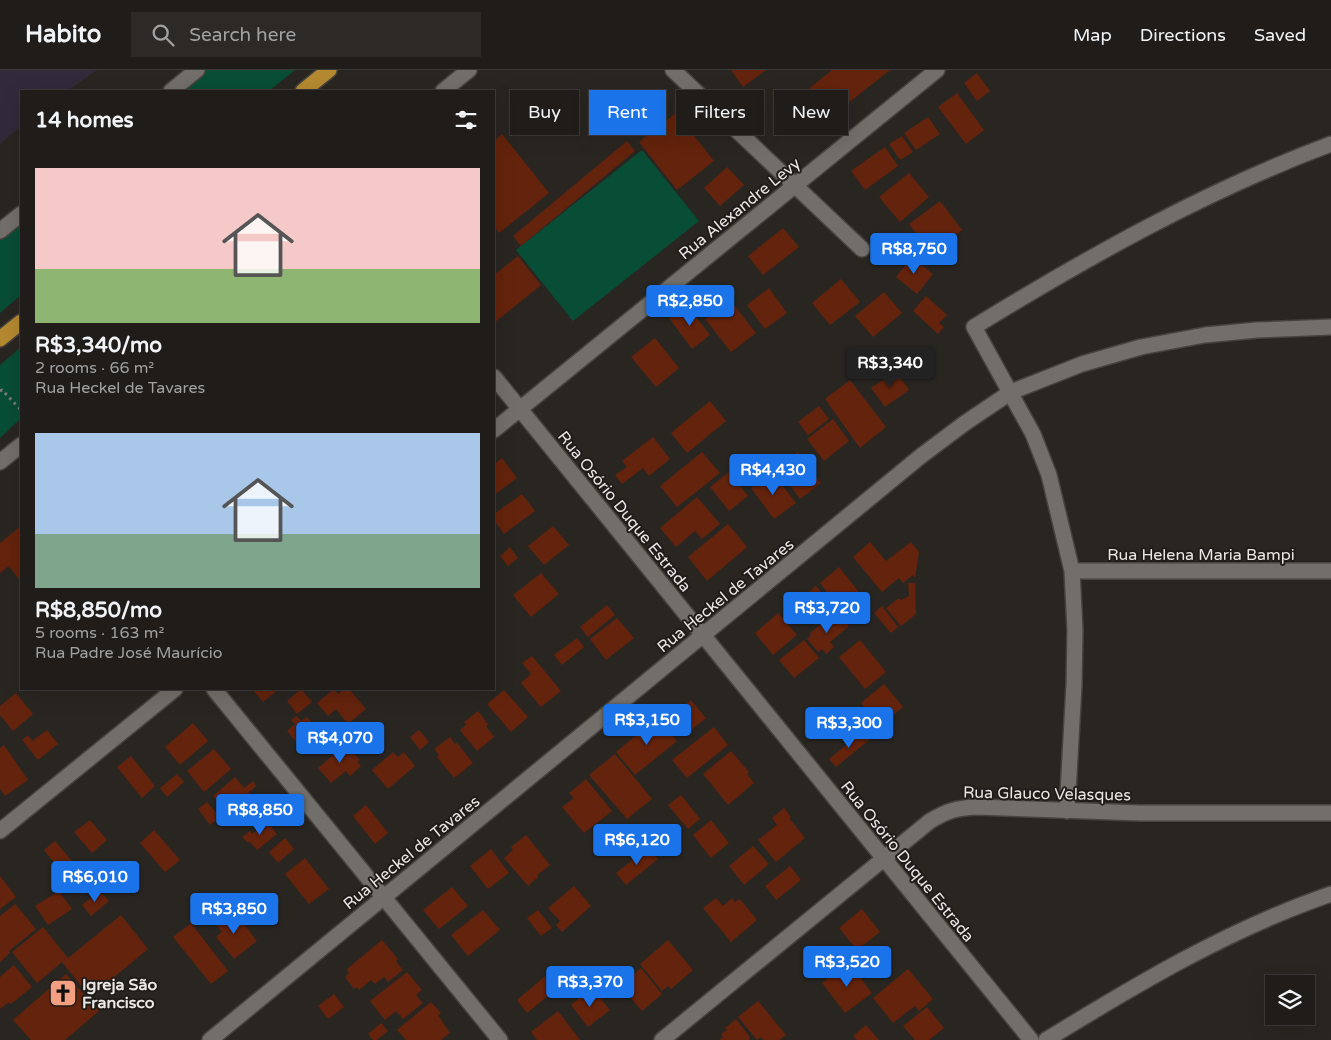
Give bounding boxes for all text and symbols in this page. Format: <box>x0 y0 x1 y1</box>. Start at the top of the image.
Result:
search box <box>131 12 481 57</box>
text: Habito <box>25 20 101 49</box>
icon: search <box>149 21 177 49</box>
text: Search here <box>189 24 296 46</box>
text: Map <box>1073 24 1112 46</box>
text: Directions <box>1140 24 1226 46</box>
text: Saved <box>1254 24 1306 46</box>
chip: Buy <box>510 90 579 135</box>
chip: Rent <box>589 90 666 135</box>
chip: Filters <box>676 90 764 135</box>
chip: New <box>774 90 848 135</box>
icon: filters <box>452 106 480 134</box>
text: 14 homes <box>35 108 134 133</box>
street label: Rua Alexandre Levy <box>675 153 805 264</box>
icon: home <box>213 200 303 290</box>
pin: R$8,750 <box>868 232 960 275</box>
text: R$8,750 <box>881 239 947 259</box>
pin: R$2,850 <box>644 284 736 327</box>
text: R$2,850 <box>657 291 723 311</box>
text: R$3,340/mo <box>35 333 162 358</box>
pin: R$3,340 <box>844 346 936 389</box>
text: R$3,340 <box>857 353 923 373</box>
text: 2 rooms · 66 m² <box>35 358 154 378</box>
text: Rua Heckel de Tavares <box>35 378 205 398</box>
street label: Rua Osório Duque Estrada <box>553 427 695 596</box>
pin: R$4,430 <box>727 454 819 496</box>
text: R$4,430 <box>740 460 806 480</box>
icon: home <box>213 465 303 555</box>
street label: Rua Heckel de Tavares <box>653 534 798 657</box>
street label: Rua Helena Maria Bampi <box>1107 545 1295 565</box>
pin: R$3,720 <box>781 592 873 634</box>
text: R$8,850/mo <box>35 598 162 623</box>
text: R$3,720 <box>794 598 860 618</box>
text: 5 rooms · 163 m² <box>35 623 164 643</box>
text: Rua Padre José Maurício <box>35 643 222 663</box>
pin: R$3,150 <box>601 704 693 746</box>
pin: R$3,300 <box>803 706 895 749</box>
text: R$3,150 <box>614 710 680 730</box>
text: R$3,300 <box>816 713 882 733</box>
pin: R$4,070 <box>294 722 386 764</box>
text: R$4,070 <box>307 728 373 748</box>
street label: Rua Osório Duque Estrada <box>836 777 978 946</box>
street label: Rua Glauco Velasques <box>963 783 1131 805</box>
street label: Rua Heckel de Tavares <box>339 791 484 914</box>
pin: R$8,850 <box>214 794 306 836</box>
text: R$8,850 <box>227 800 293 820</box>
pin: R$6,120 <box>591 824 683 866</box>
text: R$6,120 <box>604 830 670 850</box>
pin: R$6,010 <box>49 860 141 903</box>
text: R$6,010 <box>62 867 128 887</box>
pin: R$3,850 <box>188 892 280 935</box>
text: R$3,850 <box>201 899 267 919</box>
pin: R$3,520 <box>801 946 893 988</box>
text: R$3,520 <box>814 952 880 972</box>
pin: R$3,370 <box>544 966 636 1008</box>
text: R$3,370 <box>557 972 623 992</box>
place label: Igreja São Francisco <box>82 975 157 1013</box>
map controls <box>1265 975 1315 1025</box>
button: layers <box>1265 975 1315 1025</box>
church icon: Igreja São Francisco <box>48 978 78 1008</box>

